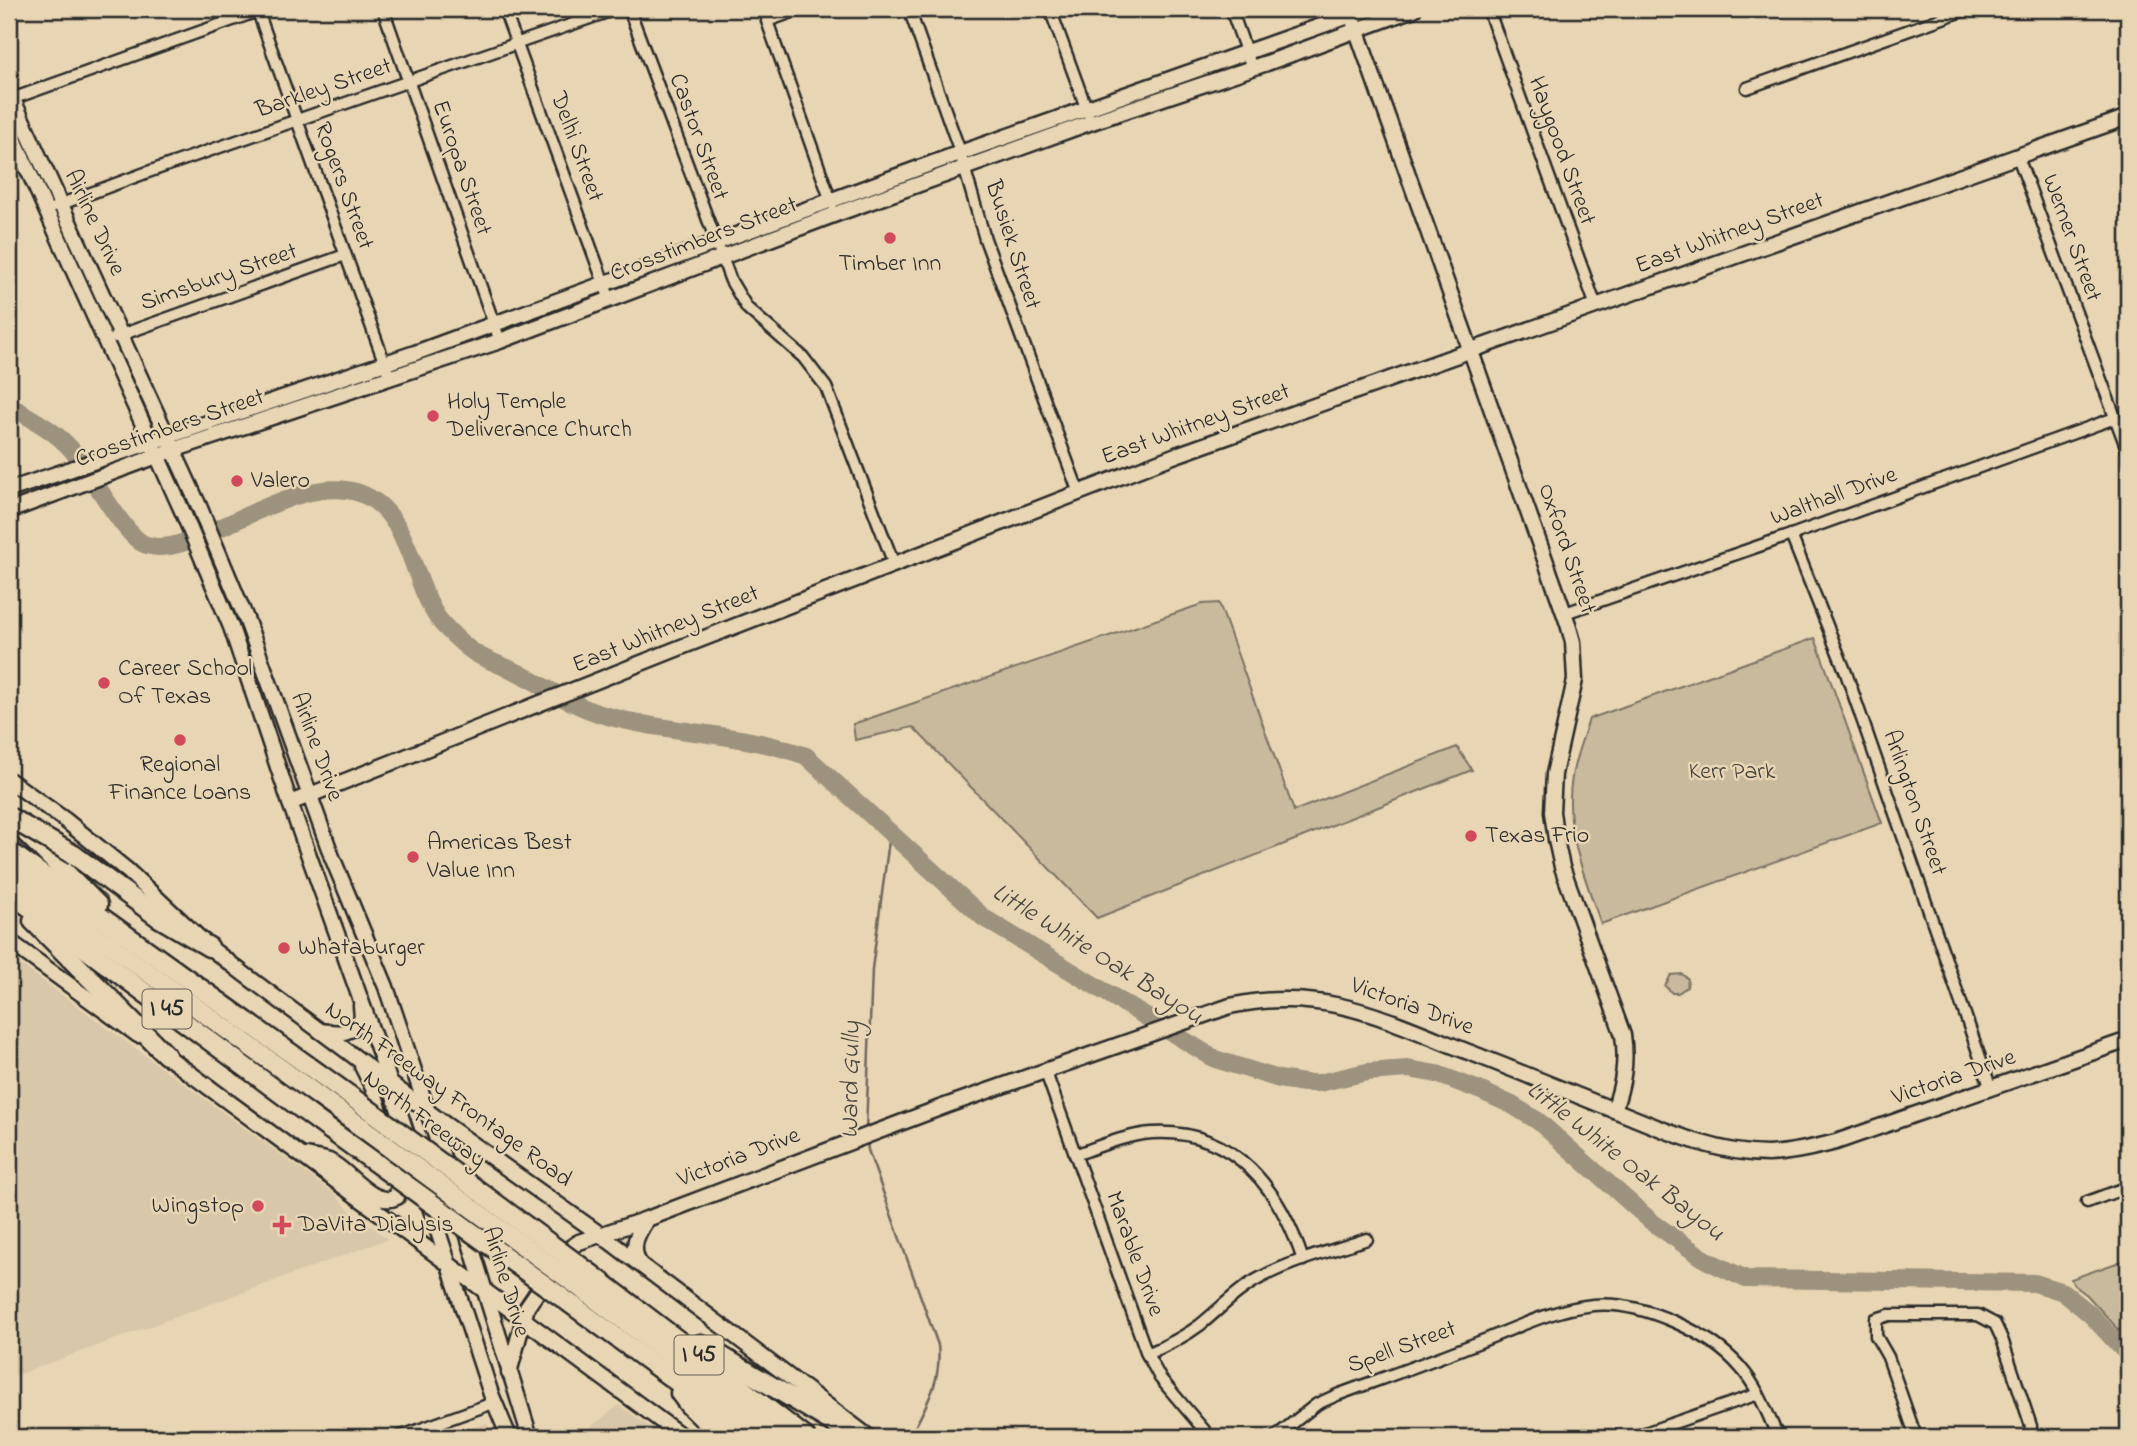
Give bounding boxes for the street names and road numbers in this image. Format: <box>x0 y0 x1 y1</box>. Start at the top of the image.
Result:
street label: Barkley Street <box>250 49 397 130</box>
street label: Castor Street <box>659 69 737 205</box>
street label: Haygood Street <box>1517 72 1604 231</box>
street label: Delhi Street <box>540 86 612 207</box>
street label: Europa Street <box>422 96 500 240</box>
street label: Rogers Street <box>304 117 382 255</box>
street label: Airline Drive <box>54 164 134 282</box>
street label: Werner Street <box>2032 169 2110 307</box>
street label: Busiek Street <box>974 175 1049 314</box>
street label: East Whitney Street <box>1631 184 1830 285</box>
street label: Crosstimbers Street <box>605 188 803 292</box>
street label: Simsbury Street <box>136 235 303 322</box>
street label: East Whitney Street <box>1097 375 1296 476</box>
street label: Crosstimbers Street <box>71 380 269 478</box>
street label: Walthall Drive <box>1766 458 1902 536</box>
street label: Oxford Street <box>1527 479 1605 619</box>
street label: East Whitney Street <box>567 577 765 684</box>
street label: Airline Drive <box>280 688 352 807</box>
street label: Arlington Street <box>1873 725 1955 881</box>
street label: Victoria Drive <box>1345 968 1479 1046</box>
road number: I 45 <box>142 990 192 1028</box>
street label: North Freeway Frontage Road <box>319 996 577 1194</box>
street label: Victoria Drive <box>1886 1040 2021 1116</box>
street label: North Freeway <box>357 1065 491 1175</box>
street label: Victoria Drive <box>672 1118 806 1198</box>
street label: Marable Drive <box>1095 1187 1173 1322</box>
street label: Airline Drive <box>472 1223 538 1342</box>
street label: Spell Street <box>1343 1312 1461 1384</box>
road number: I 45 <box>674 1336 724 1374</box>

